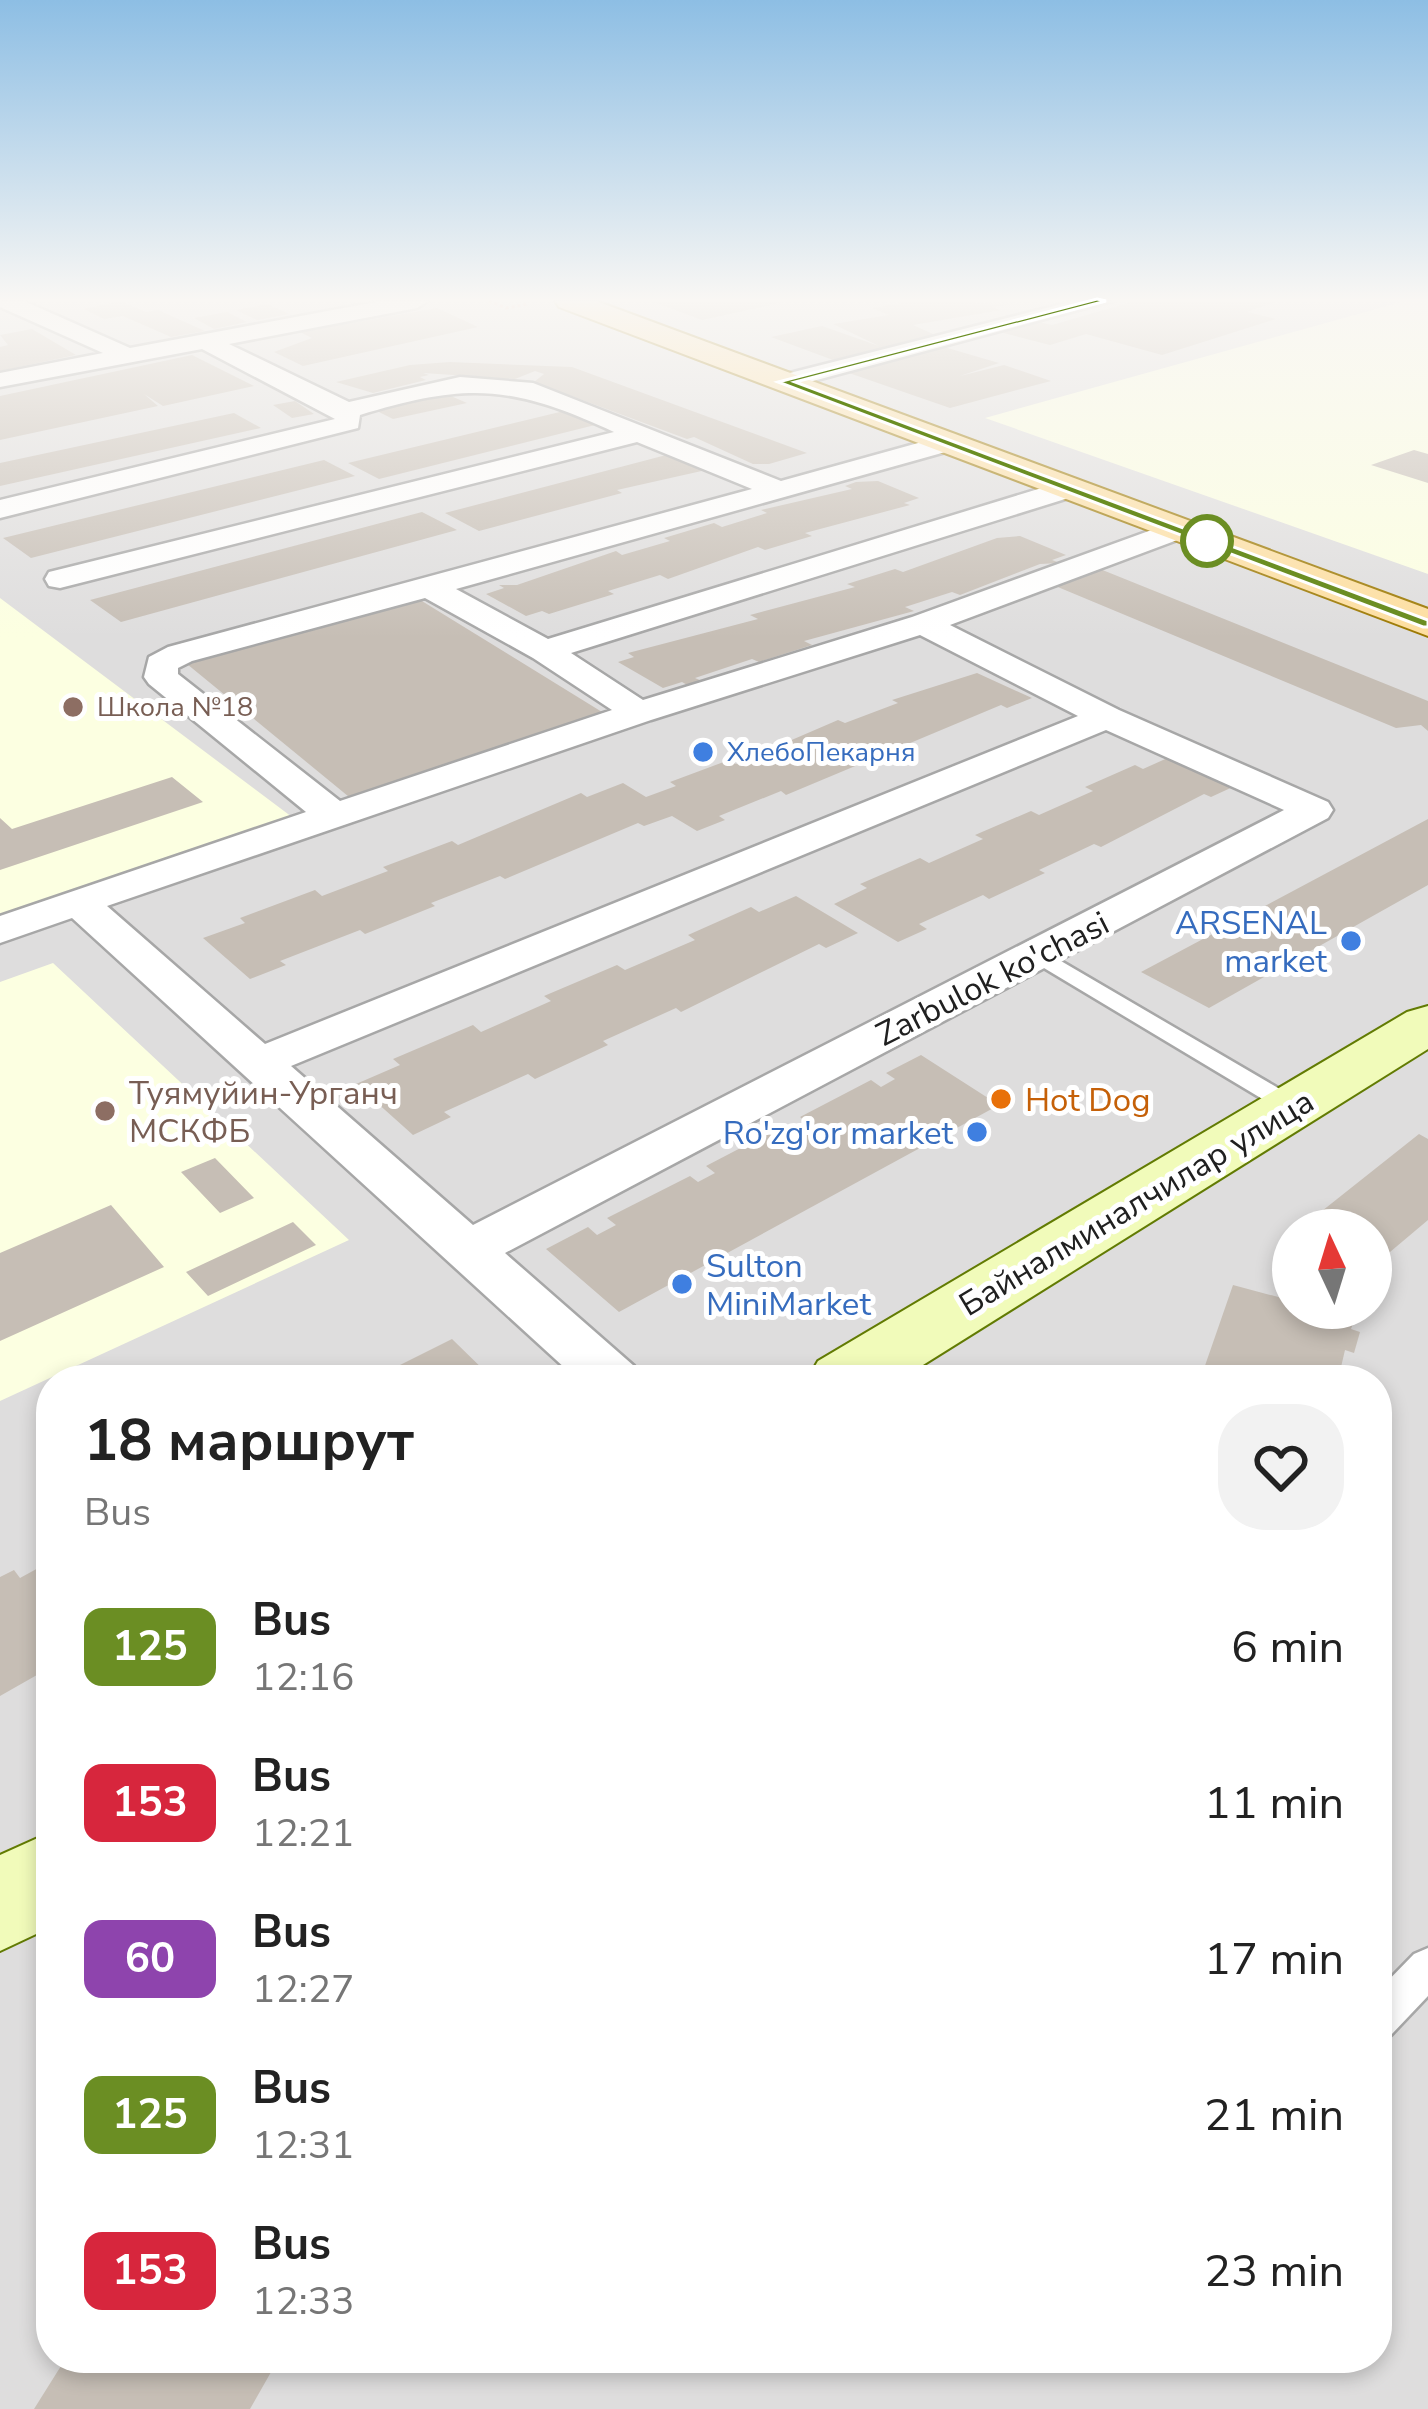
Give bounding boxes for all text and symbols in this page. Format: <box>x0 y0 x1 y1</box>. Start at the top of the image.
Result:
unlabelled marker <box>1182 516 1232 566</box>
place label: Школа №18 <box>97 689 253 726</box>
marker: Школа №18 <box>60 694 86 720</box>
place label: ХлебоПекарня <box>727 734 915 771</box>
marker: ХлебоПекарня <box>690 739 716 765</box>
street label: Zarbulok ko'chasi <box>868 901 1117 1057</box>
place label: ARSENAL market <box>1175 901 1327 984</box>
marker: ARSENAL market <box>1338 928 1364 954</box>
place label: Туямуйин-Урганч МСКФБ <box>129 1071 398 1154</box>
place label: Hot Dog <box>1025 1078 1151 1123</box>
street label: Байналминалчилар улица <box>951 1079 1323 1327</box>
marker: Hot Dog <box>988 1086 1014 1112</box>
marker: Туямуйин-Урганч МСКФБ <box>92 1098 118 1124</box>
place label: Ro'zg'or market <box>723 1111 953 1156</box>
marker: Ro'zg'or market <box>964 1119 990 1145</box>
north arrow <box>1272 1209 1392 1329</box>
map controls <box>1272 1209 1392 1329</box>
place label: Sulton MiniMarket <box>706 1244 871 1327</box>
marker: Sulton MiniMarket <box>669 1271 695 1297</box>
text: 18 маршрут <box>84 1402 414 1480</box>
button: heart <box>1218 1404 1344 1530</box>
text: Bus <box>84 1486 151 1539</box>
text: Bus <box>252 1590 331 1651</box>
text: 6 min <box>1231 1617 1344 1678</box>
text: 125 <box>112 1618 188 1675</box>
text: 12:16 <box>252 1651 355 1704</box>
text: Bus <box>252 1746 331 1807</box>
text: 11 min <box>1204 1773 1344 1834</box>
text: 153 <box>112 1774 188 1831</box>
text: 12:21 <box>252 1807 355 1860</box>
text: Bus <box>252 1902 331 1963</box>
text: 17 min <box>1204 1929 1344 1990</box>
text: 60 <box>125 1930 175 1987</box>
text: 12:27 <box>252 1963 355 2016</box>
text: Bus <box>252 2058 331 2119</box>
text: 21 min <box>1204 2085 1344 2146</box>
text: 125 <box>112 2086 188 2143</box>
text: 12:31 <box>252 2119 355 2172</box>
text: Bus <box>252 2214 331 2275</box>
text: 23 min <box>1204 2241 1344 2302</box>
text: 153 <box>112 2242 188 2299</box>
text: 12:33 <box>252 2275 355 2328</box>

